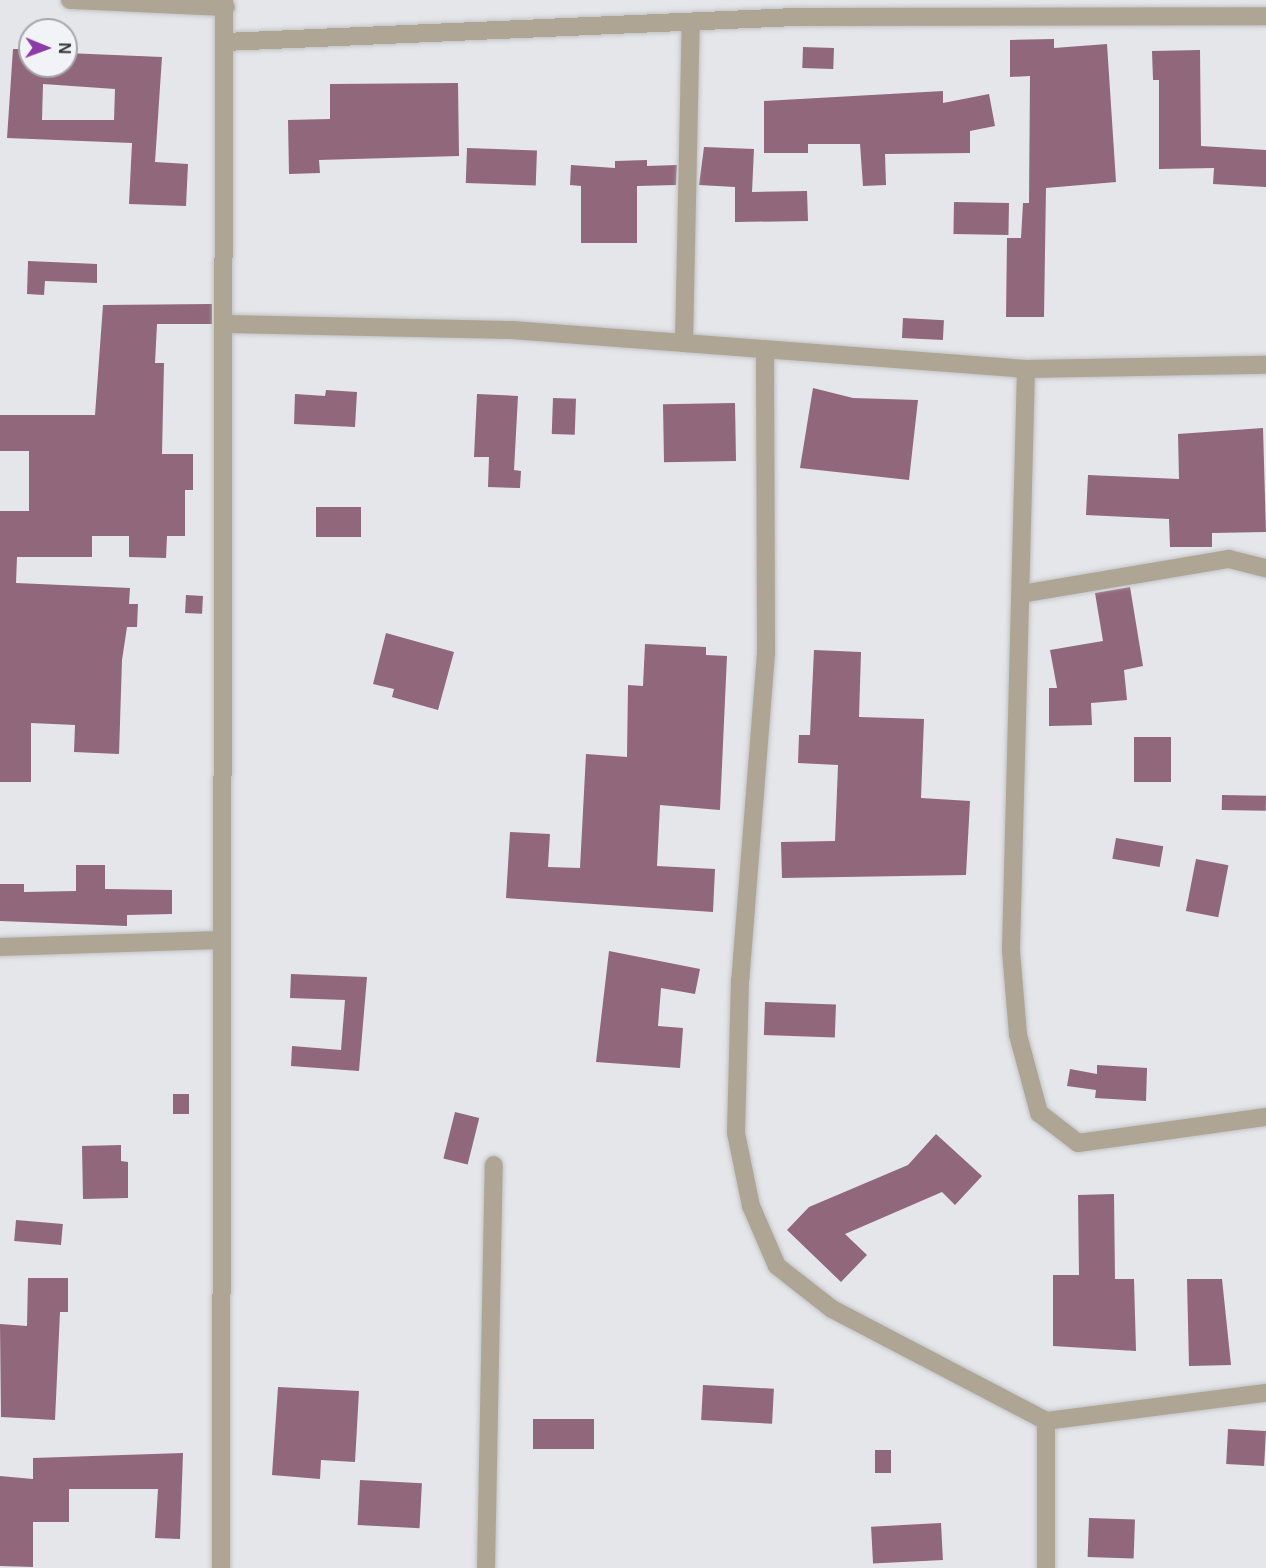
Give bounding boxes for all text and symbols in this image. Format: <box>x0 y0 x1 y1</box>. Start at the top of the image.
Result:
north arrow <box>18 18 78 78</box>
text: N <box>56 42 73 54</box>

